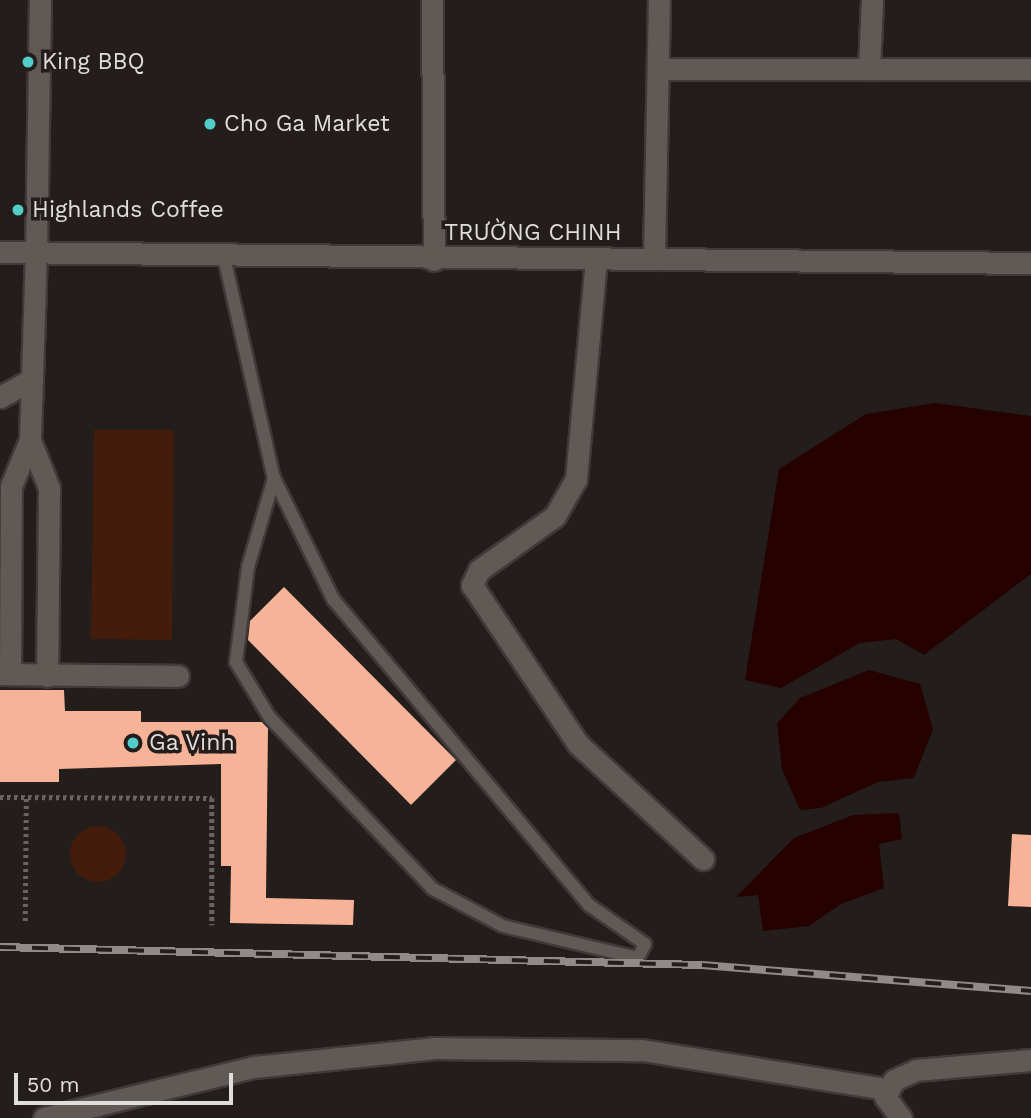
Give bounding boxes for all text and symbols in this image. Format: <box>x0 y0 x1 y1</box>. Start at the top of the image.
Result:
place label: King BBQ <box>42 48 145 76</box>
marker: King BBQ <box>20 54 36 70</box>
place label: Cho Ga Market <box>224 110 390 138</box>
marker: Cho Ga Market <box>202 116 218 132</box>
place label: Highlands Coffee <box>32 196 224 224</box>
marker: Highlands Coffee <box>10 202 26 218</box>
street label: TRƯỜNG CHINH <box>444 219 622 247</box>
place label: Ga Vinh <box>149 729 236 757</box>
marker: Ga Vinh <box>123 733 143 753</box>
scale bar <box>18 1058 236 1102</box>
text: 50 m <box>27 1072 79 1097</box>

